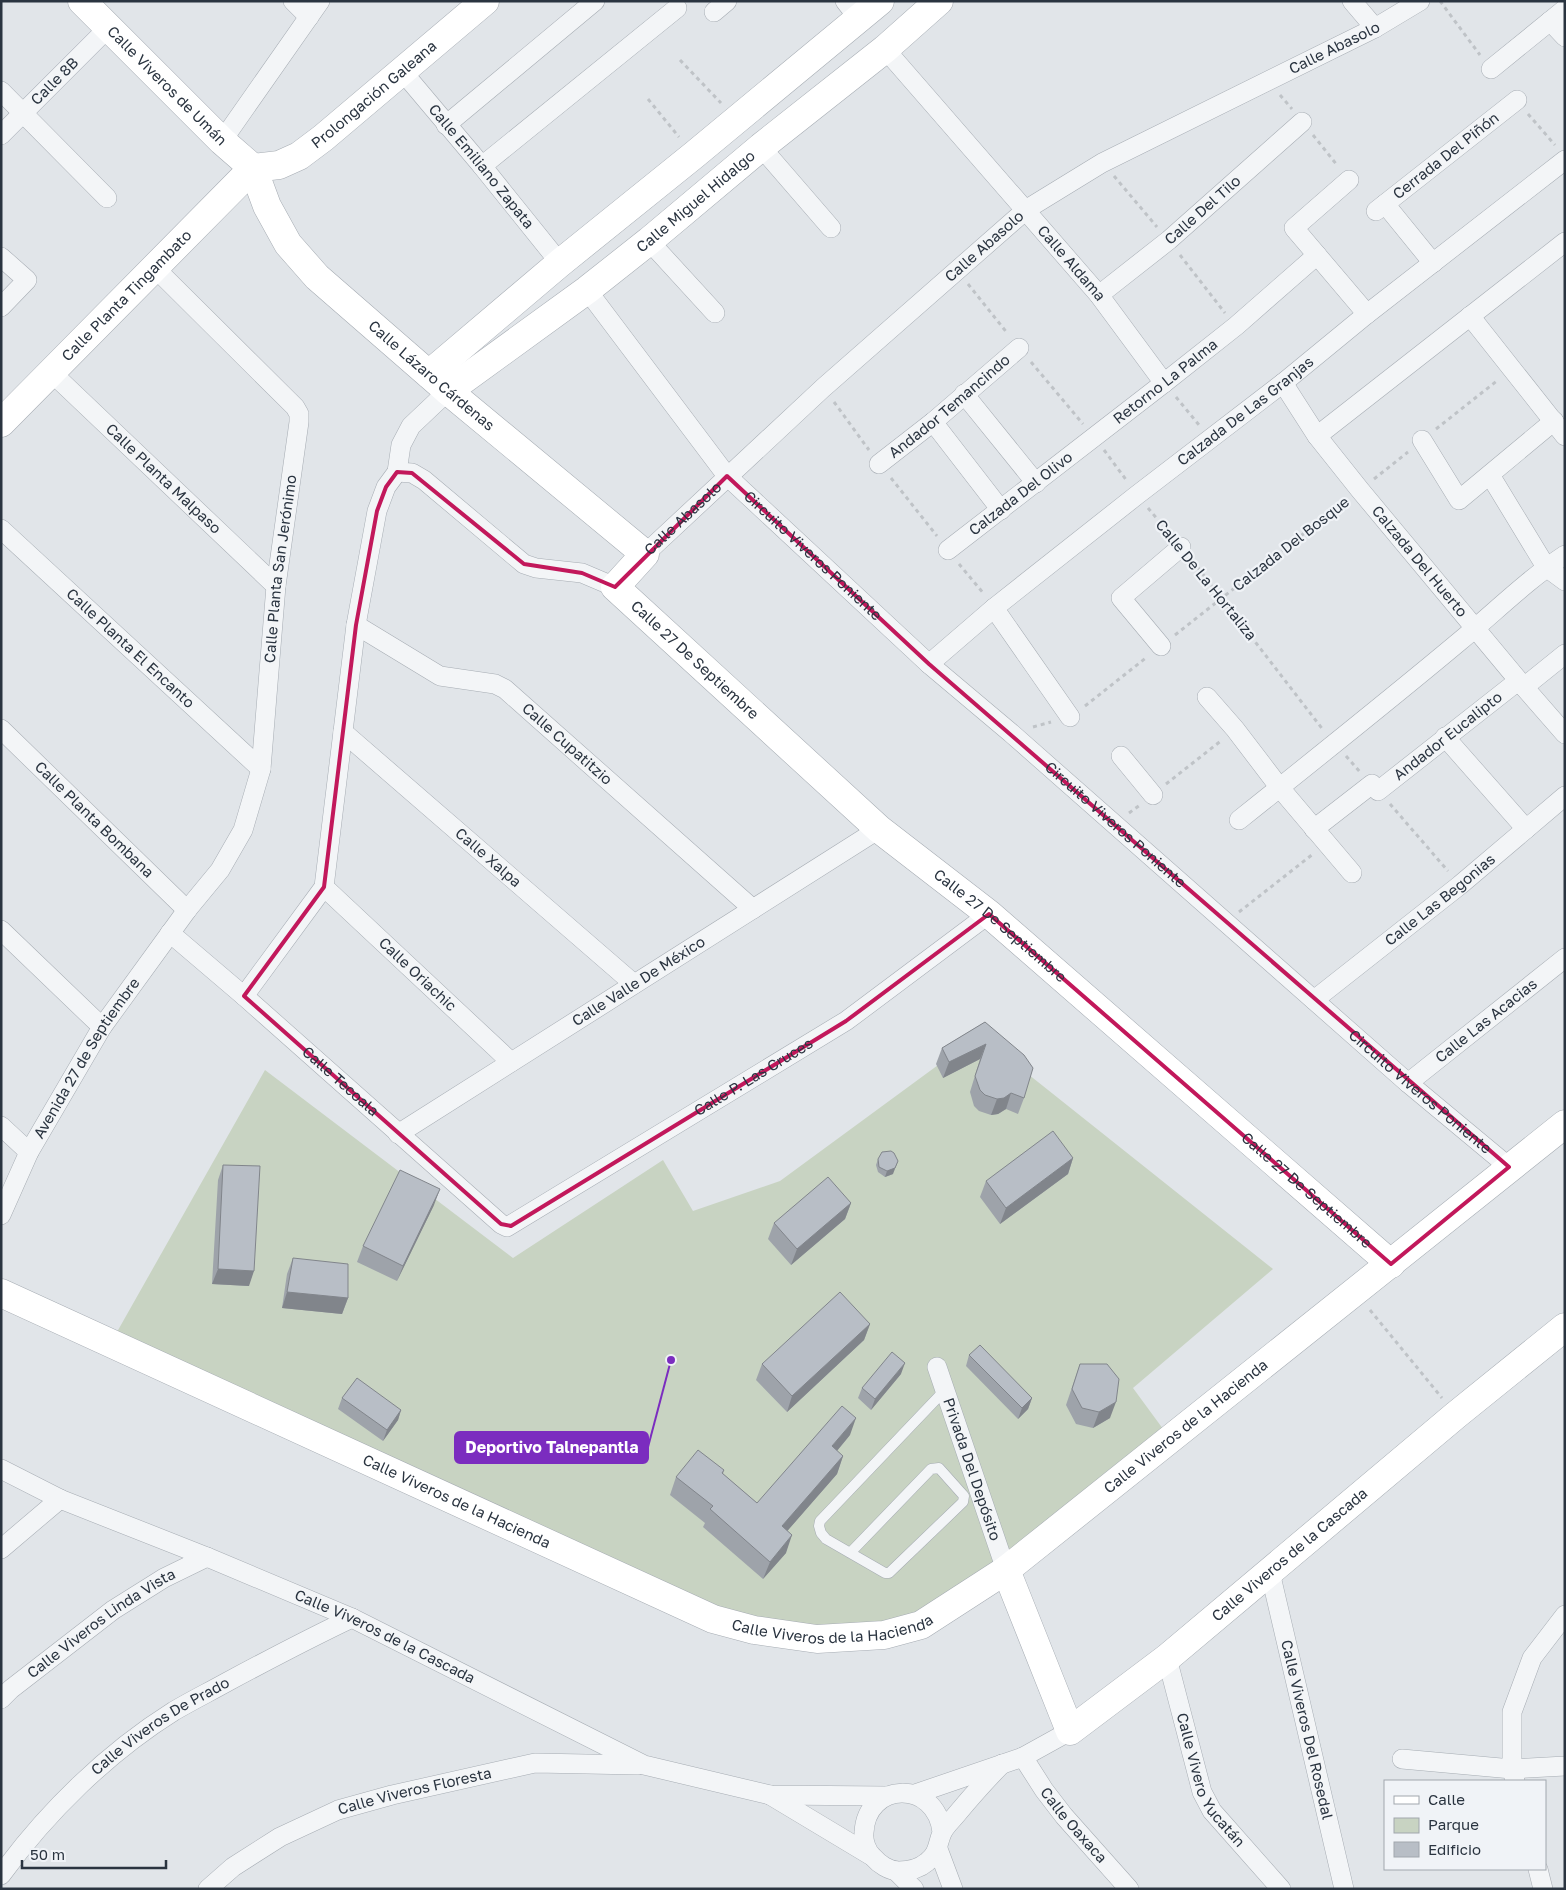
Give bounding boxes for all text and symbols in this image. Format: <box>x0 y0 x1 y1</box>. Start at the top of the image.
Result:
street label: Calle Abasolo <box>1286 17 1382 77</box>
street label: Calle Viveros de Umán <box>104 22 231 149</box>
street label: Prolongación Galeana <box>307 36 440 152</box>
street label: Calle 8B <box>27 53 82 108</box>
street label: Calle Emiliano Zapata <box>426 100 539 232</box>
street label: Cerrada Del Piñón <box>1389 108 1502 202</box>
street label: Calle Miguel Hidalgo <box>632 146 758 256</box>
street label: Calle Del Tilo <box>1160 171 1244 248</box>
street label: Calle Abasolo <box>940 206 1027 285</box>
street label: Calle Aldama <box>1034 221 1110 304</box>
street label: Calle Planta Tingambato <box>57 226 195 364</box>
street label: Calle Lázaro Cárdenas <box>365 316 499 434</box>
street label: Retorno La Palma <box>1109 334 1220 427</box>
street label: Andador Temancindo <box>885 350 1013 461</box>
street label: Calzada De Las Granjas <box>1173 352 1317 469</box>
street label: Calle Planta Malpaso <box>103 419 225 537</box>
street label: Calzada Del Olivo <box>965 447 1076 539</box>
street label: Calle Planta San Jerónimo <box>260 473 300 664</box>
street label: Calle Abasolo <box>640 477 725 558</box>
street label: Circuito Viveros Poniente <box>741 487 886 624</box>
street label: Calzada Del Bosque <box>1229 492 1352 594</box>
street label: Calzada Del Huerto <box>1369 501 1472 620</box>
street label: Calle De La Hortaliza <box>1152 515 1261 643</box>
street label: Calle Planta El Encanto <box>63 584 199 711</box>
street label: Calle 27 De Septiembre <box>628 596 763 723</box>
street label: Andador Eucalipto <box>1390 687 1505 783</box>
street label: Calle Cupatitzio <box>519 699 617 788</box>
street label: Calle Planta Bombana <box>32 757 158 881</box>
street label: Circuito Viveros Poniente <box>1042 757 1190 891</box>
street label: Calle Xalpa <box>452 823 525 890</box>
street label: Calle Las Begonias <box>1381 849 1498 949</box>
street label: Calle 27 De Septiembre <box>931 865 1071 986</box>
street label: Calle Valle De México <box>568 932 708 1029</box>
street label: Calle Oriachic <box>376 933 461 1014</box>
street label: Avenida 27 de Septiembre <box>29 974 143 1141</box>
street label: Calle Las Acacias <box>1431 974 1540 1066</box>
street label: Circuito Viveros Poniente <box>1346 1025 1496 1157</box>
street label: Calle P. Las Cruces <box>690 1033 816 1119</box>
street label: Calle Tecoala <box>299 1042 383 1119</box>
street label: Calle 27 De Septiembre <box>1238 1128 1376 1252</box>
street label: Calle Viveros de la Hacienda <box>1100 1355 1271 1496</box>
street label: Privada Del Depósito <box>940 1395 1005 1543</box>
callout: Deportivo Talnepantla <box>455 1432 648 1463</box>
text: Deportivo Talnepantla <box>465 1437 639 1457</box>
street label: Calle Viveros de la Hacienda <box>360 1450 554 1551</box>
street label: Calle Viveros de la Cascada <box>1208 1484 1371 1625</box>
street label: Calle Viveros Linda Vista <box>23 1564 178 1681</box>
street label: Calle Viveros de la Cascada <box>292 1585 478 1686</box>
street label: Calle Viveros de la Hacienda <box>730 1610 936 1647</box>
street label: Calle Viveros Del Rosedal <box>1278 1638 1338 1821</box>
street label: Calle Viveros De Prado <box>87 1673 232 1778</box>
street label: Calle Vivero Yucatán <box>1174 1711 1249 1850</box>
street label: Calle Viveros Floresta <box>336 1763 493 1818</box>
legend <box>1384 1780 1546 1870</box>
street label: Calle Oaxaca <box>1037 1783 1111 1866</box>
text: Calle <box>1428 1790 1465 1808</box>
text: Parque <box>1428 1815 1479 1833</box>
scale bar <box>22 1838 166 1870</box>
text: Edificio <box>1428 1840 1481 1858</box>
text: 50 m <box>30 1845 65 1863</box>

